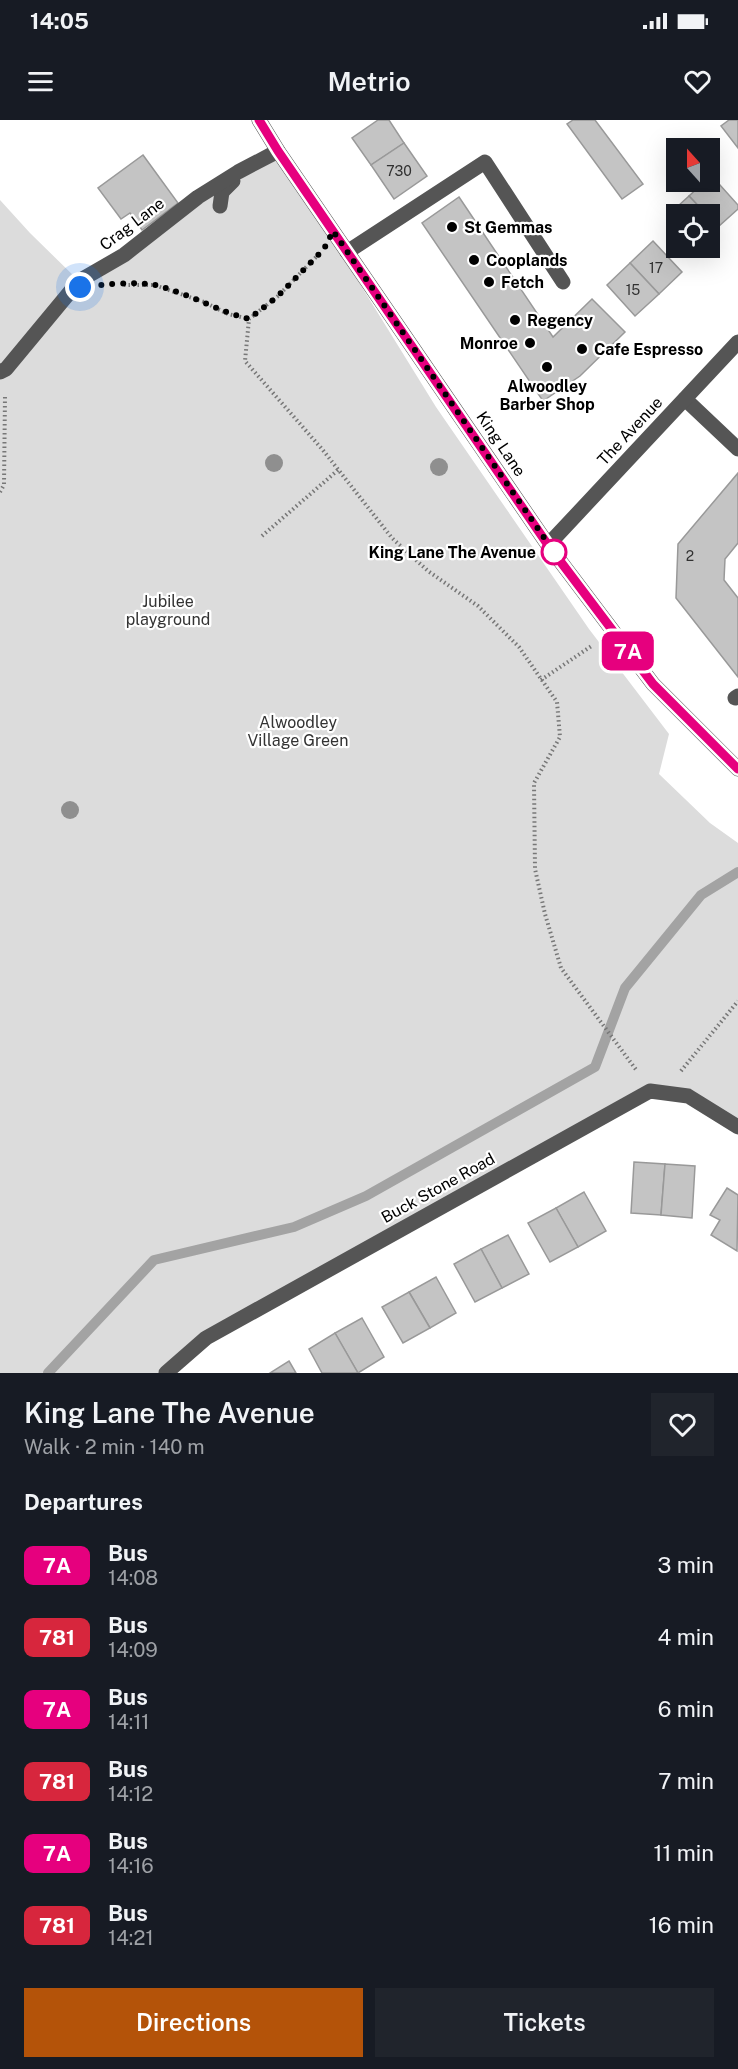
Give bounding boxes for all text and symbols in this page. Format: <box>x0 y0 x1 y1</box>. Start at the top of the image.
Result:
text: 14:05 <box>30 8 89 34</box>
icon: menu <box>24 65 57 98</box>
text: Metrio <box>327 65 411 97</box>
icon: heart <box>681 65 714 98</box>
north arrow <box>666 138 720 192</box>
map controls <box>666 138 720 258</box>
house number: 730 <box>386 163 412 179</box>
street label: Crag Lane <box>96 194 168 254</box>
button: locate <box>666 204 720 258</box>
place label: St Gemmas <box>464 218 553 237</box>
marker: St Gemmas <box>445 220 459 234</box>
place label: Cooplands <box>486 251 568 270</box>
marker: Cooplands <box>467 253 481 267</box>
house number: 17 <box>649 260 663 276</box>
your location <box>65 272 95 302</box>
place label: Fetch <box>501 273 544 292</box>
marker: Fetch <box>482 275 496 289</box>
house number: 15 <box>626 282 640 298</box>
place label: Regency <box>527 311 593 330</box>
marker: Regency <box>508 313 522 327</box>
place label: Monroe <box>460 334 518 353</box>
marker: Monroe <box>523 336 537 350</box>
place label: Cafe Espresso <box>594 340 703 359</box>
marker: Cafe Espresso <box>575 342 589 356</box>
marker: Alwoodley Barber Shop <box>540 360 554 374</box>
place label: Alwoodley Barber Shop <box>499 377 595 414</box>
street label: The Avenue <box>594 393 666 469</box>
street label: King Lane <box>472 408 530 480</box>
marker: King Lane The Avenue <box>541 539 567 565</box>
place label: King Lane The Avenue <box>368 543 536 562</box>
house number: 2 <box>686 548 694 564</box>
park label: Jubilee playground <box>126 592 210 629</box>
line badge: 7A <box>601 632 655 670</box>
text: 7A <box>614 639 642 664</box>
park label: Alwoodley Village Green <box>248 713 348 750</box>
street label: Buck Stone Road <box>378 1149 498 1227</box>
button: heart <box>651 1393 714 1456</box>
text: King Lane The Avenue <box>24 1396 315 1429</box>
text: Walk · 2 min · 140 m <box>24 1435 205 1459</box>
text: Departures <box>24 1489 143 1515</box>
text: Bus <box>108 1540 148 1566</box>
text: 3 min <box>657 1552 714 1578</box>
text: 7A <box>43 1553 71 1578</box>
text: 14:08 <box>108 1566 158 1590</box>
text: Bus <box>108 1612 148 1638</box>
text: 4 min <box>658 1624 714 1650</box>
text: 781 <box>39 1625 75 1650</box>
text: 14:09 <box>108 1638 158 1662</box>
text: Bus <box>108 1684 148 1710</box>
text: 6 min <box>658 1696 714 1722</box>
text: 7A <box>43 1697 71 1722</box>
text: 14:11 <box>108 1710 150 1734</box>
text: Bus <box>108 1756 148 1782</box>
text: 7 min <box>658 1768 714 1794</box>
text: 781 <box>39 1769 75 1794</box>
text: 14:12 <box>108 1782 153 1806</box>
text: Bus <box>108 1828 148 1854</box>
text: 11 min <box>653 1840 714 1866</box>
text: 7A <box>43 1841 71 1866</box>
text: 14:16 <box>108 1854 154 1878</box>
text: Bus <box>108 1900 148 1926</box>
text: 16 min <box>649 1912 714 1938</box>
text: 781 <box>39 1913 75 1938</box>
text: 14:21 <box>108 1926 154 1950</box>
button: Directions <box>24 1988 363 2057</box>
button: Tickets <box>375 1988 714 2057</box>

